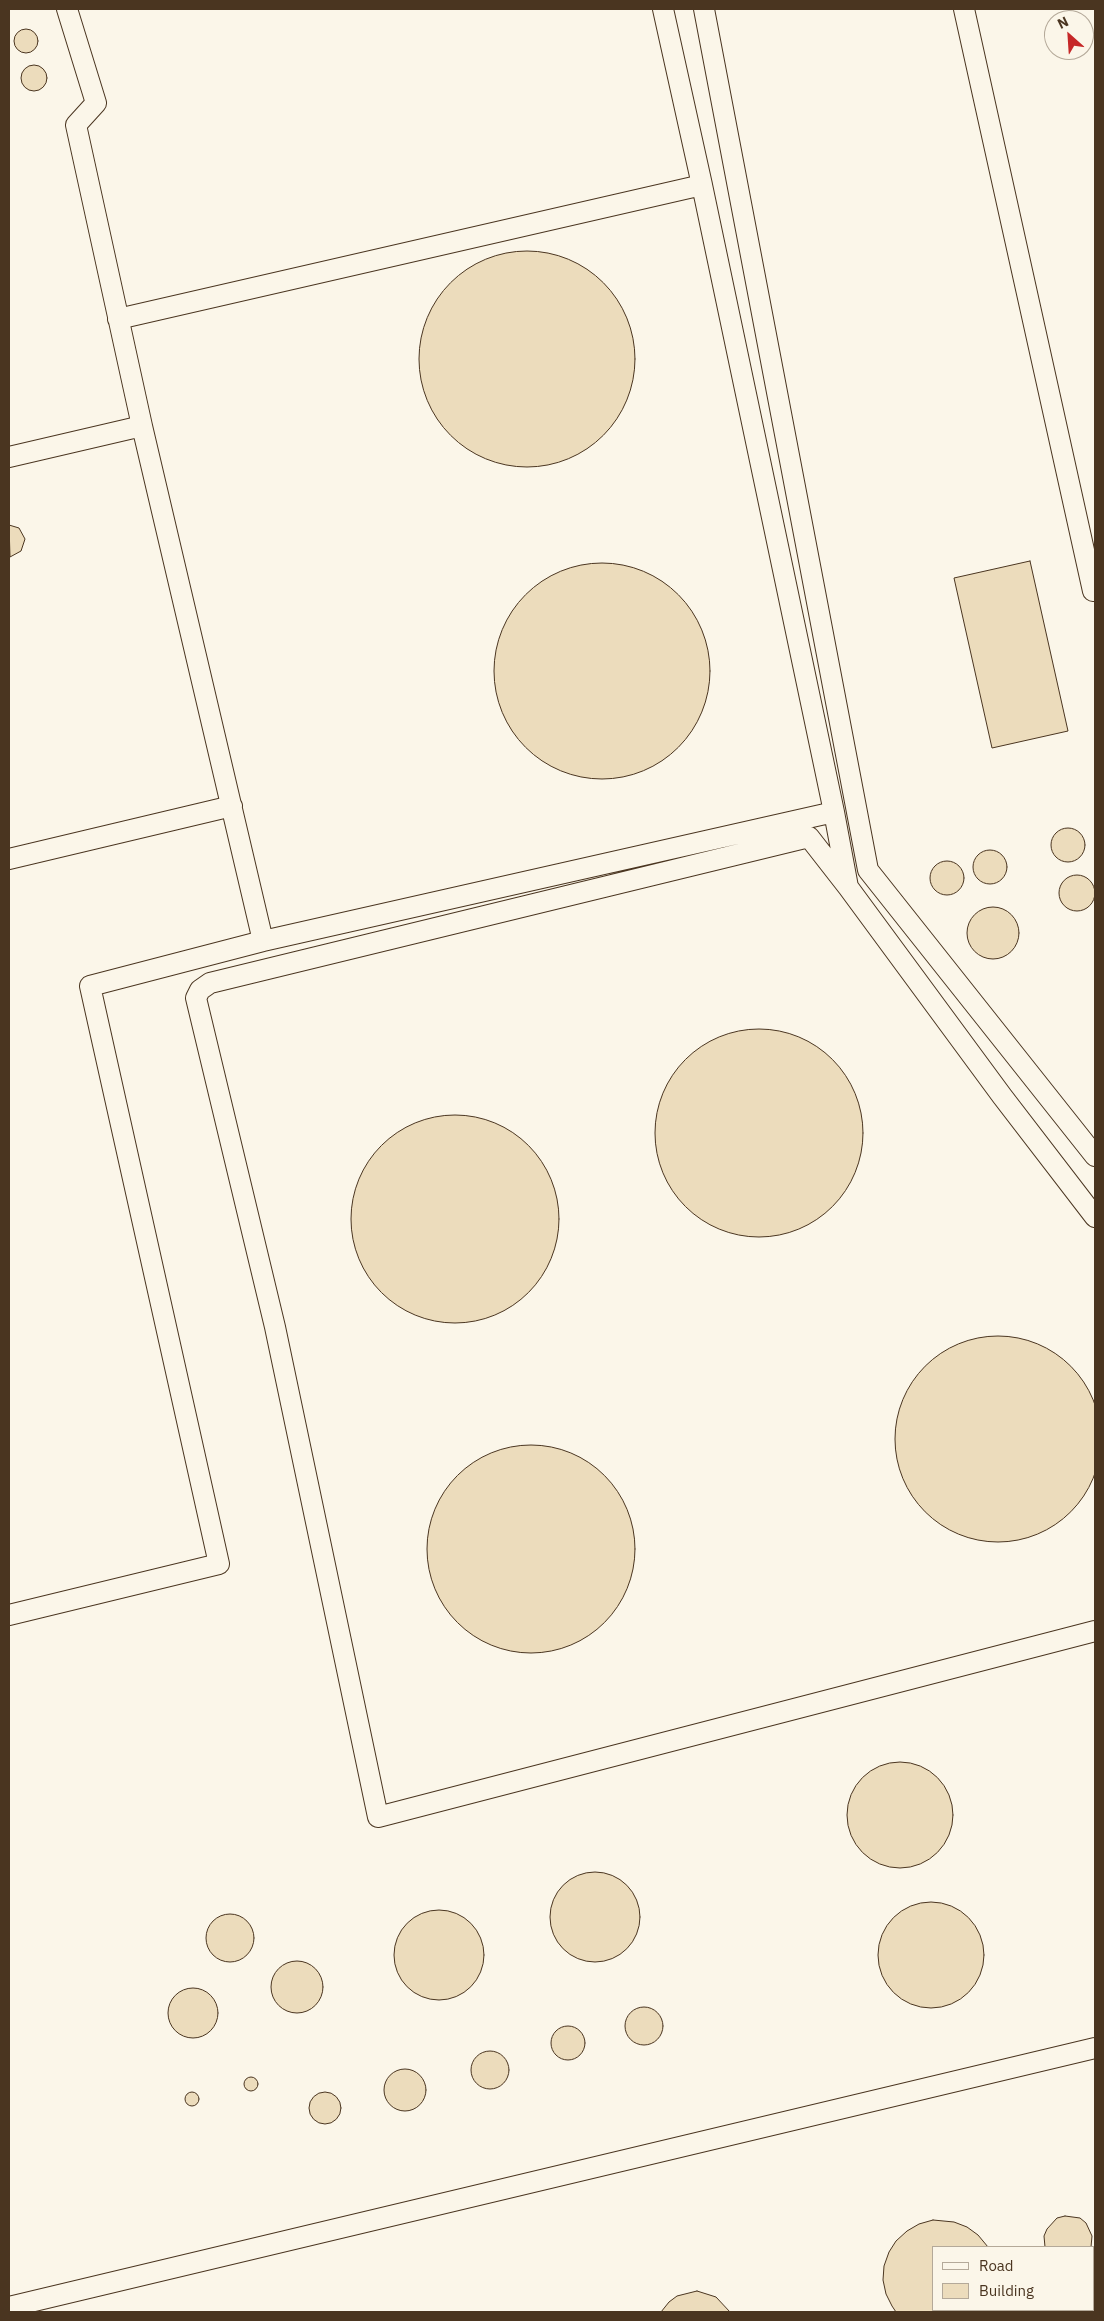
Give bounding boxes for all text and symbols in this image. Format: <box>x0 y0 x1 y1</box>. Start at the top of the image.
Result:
north arrow <box>1044 10 1094 60</box>
text: N <box>1054 12 1071 33</box>
legend <box>932 2246 1094 2311</box>
text: Road <box>979 2256 1014 2275</box>
text: Building <box>979 2281 1034 2300</box>

